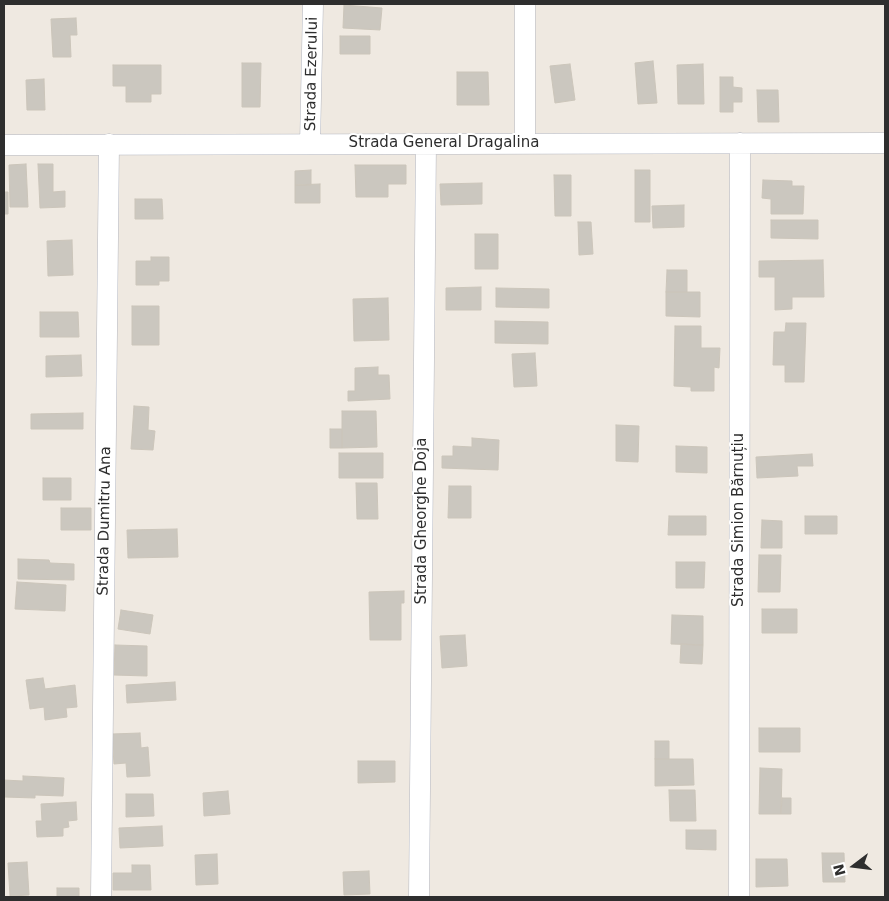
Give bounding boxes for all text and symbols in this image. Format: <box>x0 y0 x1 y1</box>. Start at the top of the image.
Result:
street label: Strada Ezerului <box>302 17 322 131</box>
street label: Strada General Dragalina <box>349 134 539 152</box>
street label: Strada Simion Bărnuțiu <box>730 433 748 607</box>
street label: Strada Gheorghe Doja <box>413 438 431 604</box>
street label: Strada Dumitru Ana <box>95 446 115 596</box>
north arrow <box>829 841 879 891</box>
text: N <box>830 862 849 878</box>

